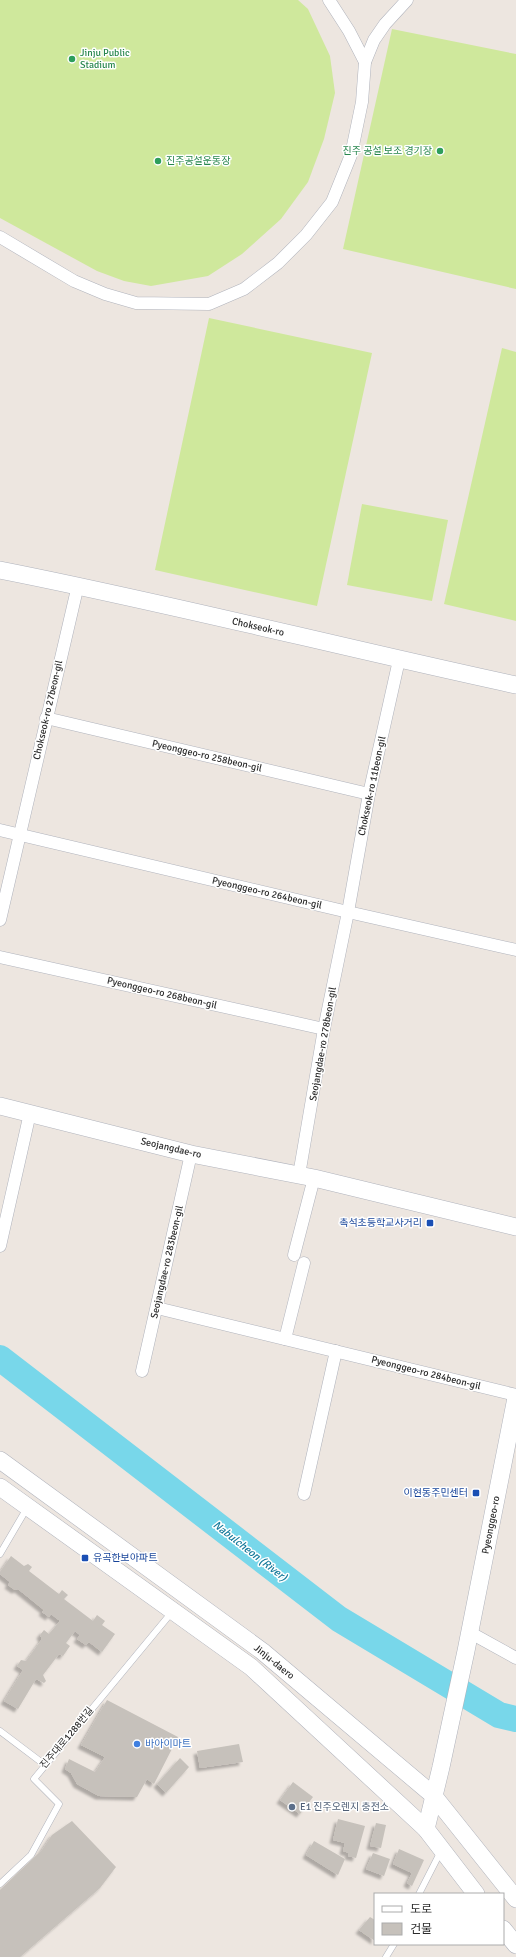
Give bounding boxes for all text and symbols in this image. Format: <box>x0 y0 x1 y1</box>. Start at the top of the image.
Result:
place label: Jinju Public Stadium <box>80 47 130 71</box>
marker: Jinju Public Stadium <box>67 54 77 64</box>
place label: 진주 공설 보조 경기장 <box>343 145 432 157</box>
marker: 진주 공설 보조 경기장 <box>435 146 445 156</box>
place label: 진주공설운동장 <box>166 155 230 167</box>
marker: 진주공설운동장 <box>153 156 163 166</box>
street label: Chokseok-ro <box>231 615 285 639</box>
street label: Chokseok-ro 27beon-gil <box>31 659 65 761</box>
street label: Chokseok-ro 11beon-gil <box>356 735 388 837</box>
street label: Pyeonggeo-ro 258beon-gil <box>151 737 263 775</box>
street label: Pyeonggeo-ro 264beon-gil <box>211 874 323 912</box>
street label: Pyeonggeo-ro 268beon-gil <box>106 974 218 1012</box>
street label: Seojangdae-ro 278beon-gil <box>307 986 339 1102</box>
street label: Seojangdae-ro <box>140 1135 202 1161</box>
street label: Seojangdae-ro 283beon-gil <box>148 1204 186 1320</box>
place label: 촉석초등학교사거리 <box>339 1217 422 1229</box>
marker: 촉석초등학교사거리 <box>425 1218 435 1228</box>
street label: Pyeonggeo-ro 284beon-gil <box>370 1354 482 1392</box>
place label: 이현동주민센터 <box>404 1487 468 1499</box>
marker: 이현동주민센터 <box>471 1488 481 1498</box>
street label: Pyeonggeo-ro <box>479 1495 503 1555</box>
water label: Nabulcheon (River) <box>211 1518 290 1584</box>
place label: 유곡한보아파트 <box>93 1552 157 1564</box>
marker: 유곡한보아파트 <box>80 1553 90 1563</box>
street label: Jinju-daero <box>251 1642 297 1682</box>
street label: 진주대로1288번길 <box>38 1705 96 1771</box>
place label: 바아이마트 <box>145 1738 191 1750</box>
marker: 바아이마트 <box>132 1739 142 1749</box>
place label: E1 진주오렌지 충전소 <box>300 1801 389 1813</box>
marker: E1 진주오렌지 충전소 <box>287 1802 297 1812</box>
legend <box>374 1893 504 1945</box>
text: 도로 <box>410 1902 432 1917</box>
text: 건물 <box>410 1922 432 1937</box>

